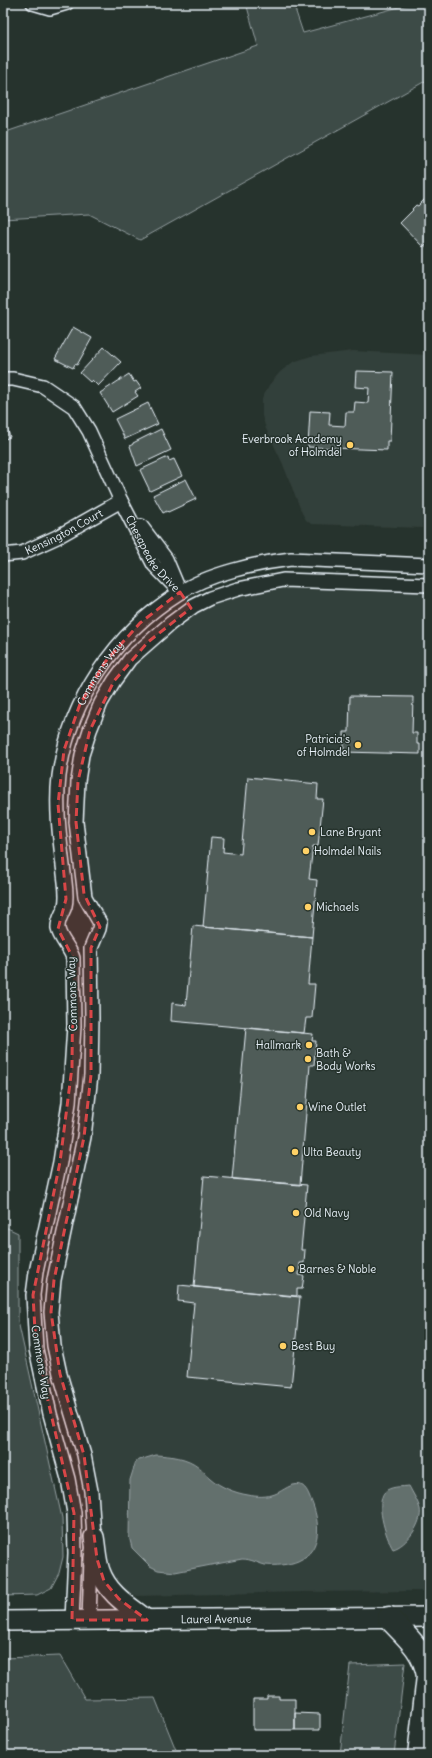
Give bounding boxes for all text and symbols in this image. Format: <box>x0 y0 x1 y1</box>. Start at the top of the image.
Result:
place label: Everbrook Academy of Holmdel <box>242 432 342 459</box>
marker: Everbrook Academy of Holmdel <box>345 440 355 450</box>
street label: Kensington Court <box>23 506 105 558</box>
street label: Chesapeake Drive <box>122 513 183 595</box>
street label: Commons Way <box>74 638 126 708</box>
place label: Patricia's of Holmdel <box>297 732 350 759</box>
marker: Patricia's of Holmdel <box>353 740 363 750</box>
place label: Lane Bryant <box>320 825 382 839</box>
marker: Lane Bryant <box>307 827 317 837</box>
place label: Holmdel Nails <box>314 844 381 858</box>
marker: Holmdel Nails <box>301 846 311 856</box>
place label: Michaels <box>316 900 359 914</box>
marker: Michaels <box>303 902 313 912</box>
street label: Commons Way <box>64 956 80 1032</box>
place label: Hallmark <box>256 1038 301 1052</box>
marker: Hallmark <box>304 1040 314 1050</box>
place label: Bath & Body Works <box>316 1046 376 1073</box>
marker: Bath & Body Works <box>303 1054 313 1064</box>
place label: Wine Outlet <box>308 1100 366 1114</box>
marker: Wine Outlet <box>295 1102 305 1112</box>
place label: Ulta Beauty <box>303 1145 361 1159</box>
marker: Ulta Beauty <box>290 1147 300 1157</box>
place label: Old Navy <box>304 1206 349 1220</box>
marker: Old Navy <box>291 1208 301 1218</box>
place label: Barnes & Noble <box>299 1262 376 1276</box>
marker: Barnes & Noble <box>286 1264 296 1274</box>
street label: Commons Way <box>28 1324 54 1400</box>
place label: Best Buy <box>291 1339 335 1353</box>
marker: Best Buy <box>278 1341 288 1351</box>
street label: Laurel Avenue <box>181 1612 251 1626</box>

